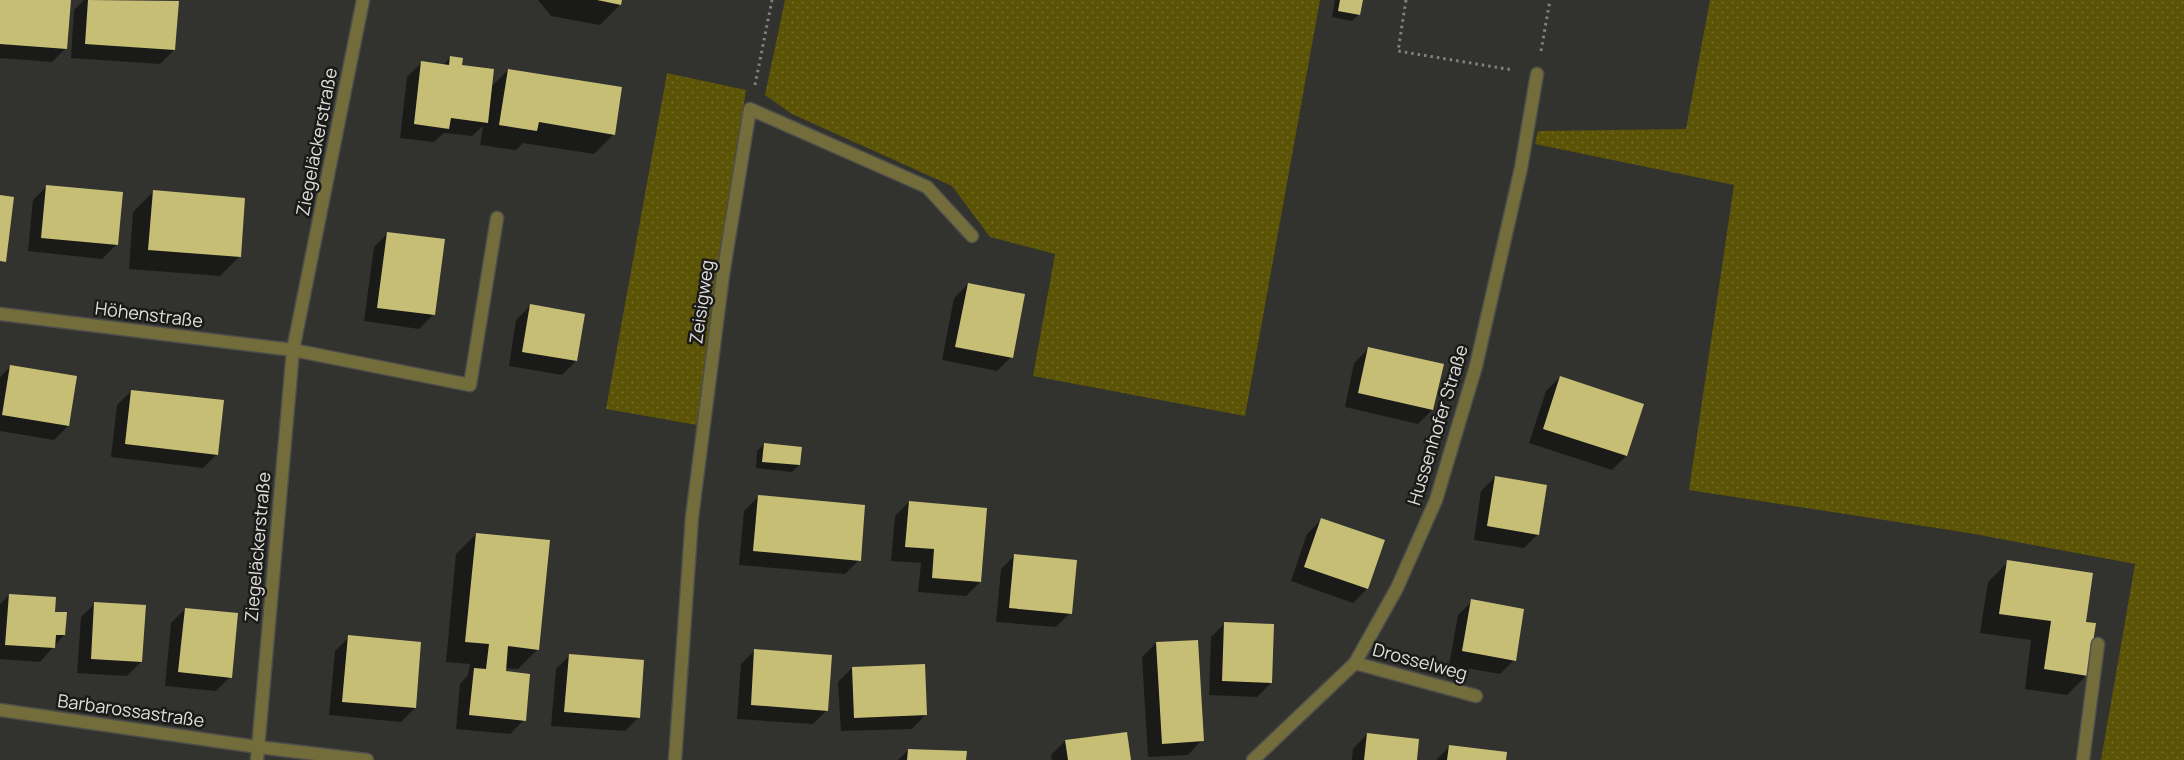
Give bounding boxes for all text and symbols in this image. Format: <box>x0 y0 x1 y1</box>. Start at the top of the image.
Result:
street label: Ziegeläckerstraße <box>290 66 342 218</box>
street label: Zeisigweg <box>683 258 719 345</box>
street label: Höhenstraße <box>94 295 205 333</box>
street label: Hussenhofer Straße <box>1401 342 1473 508</box>
street label: Ziegeläckerstraße <box>238 471 276 623</box>
street label: Drosselweg <box>1370 637 1470 685</box>
street label: Barbarossastraße <box>56 688 206 732</box>

